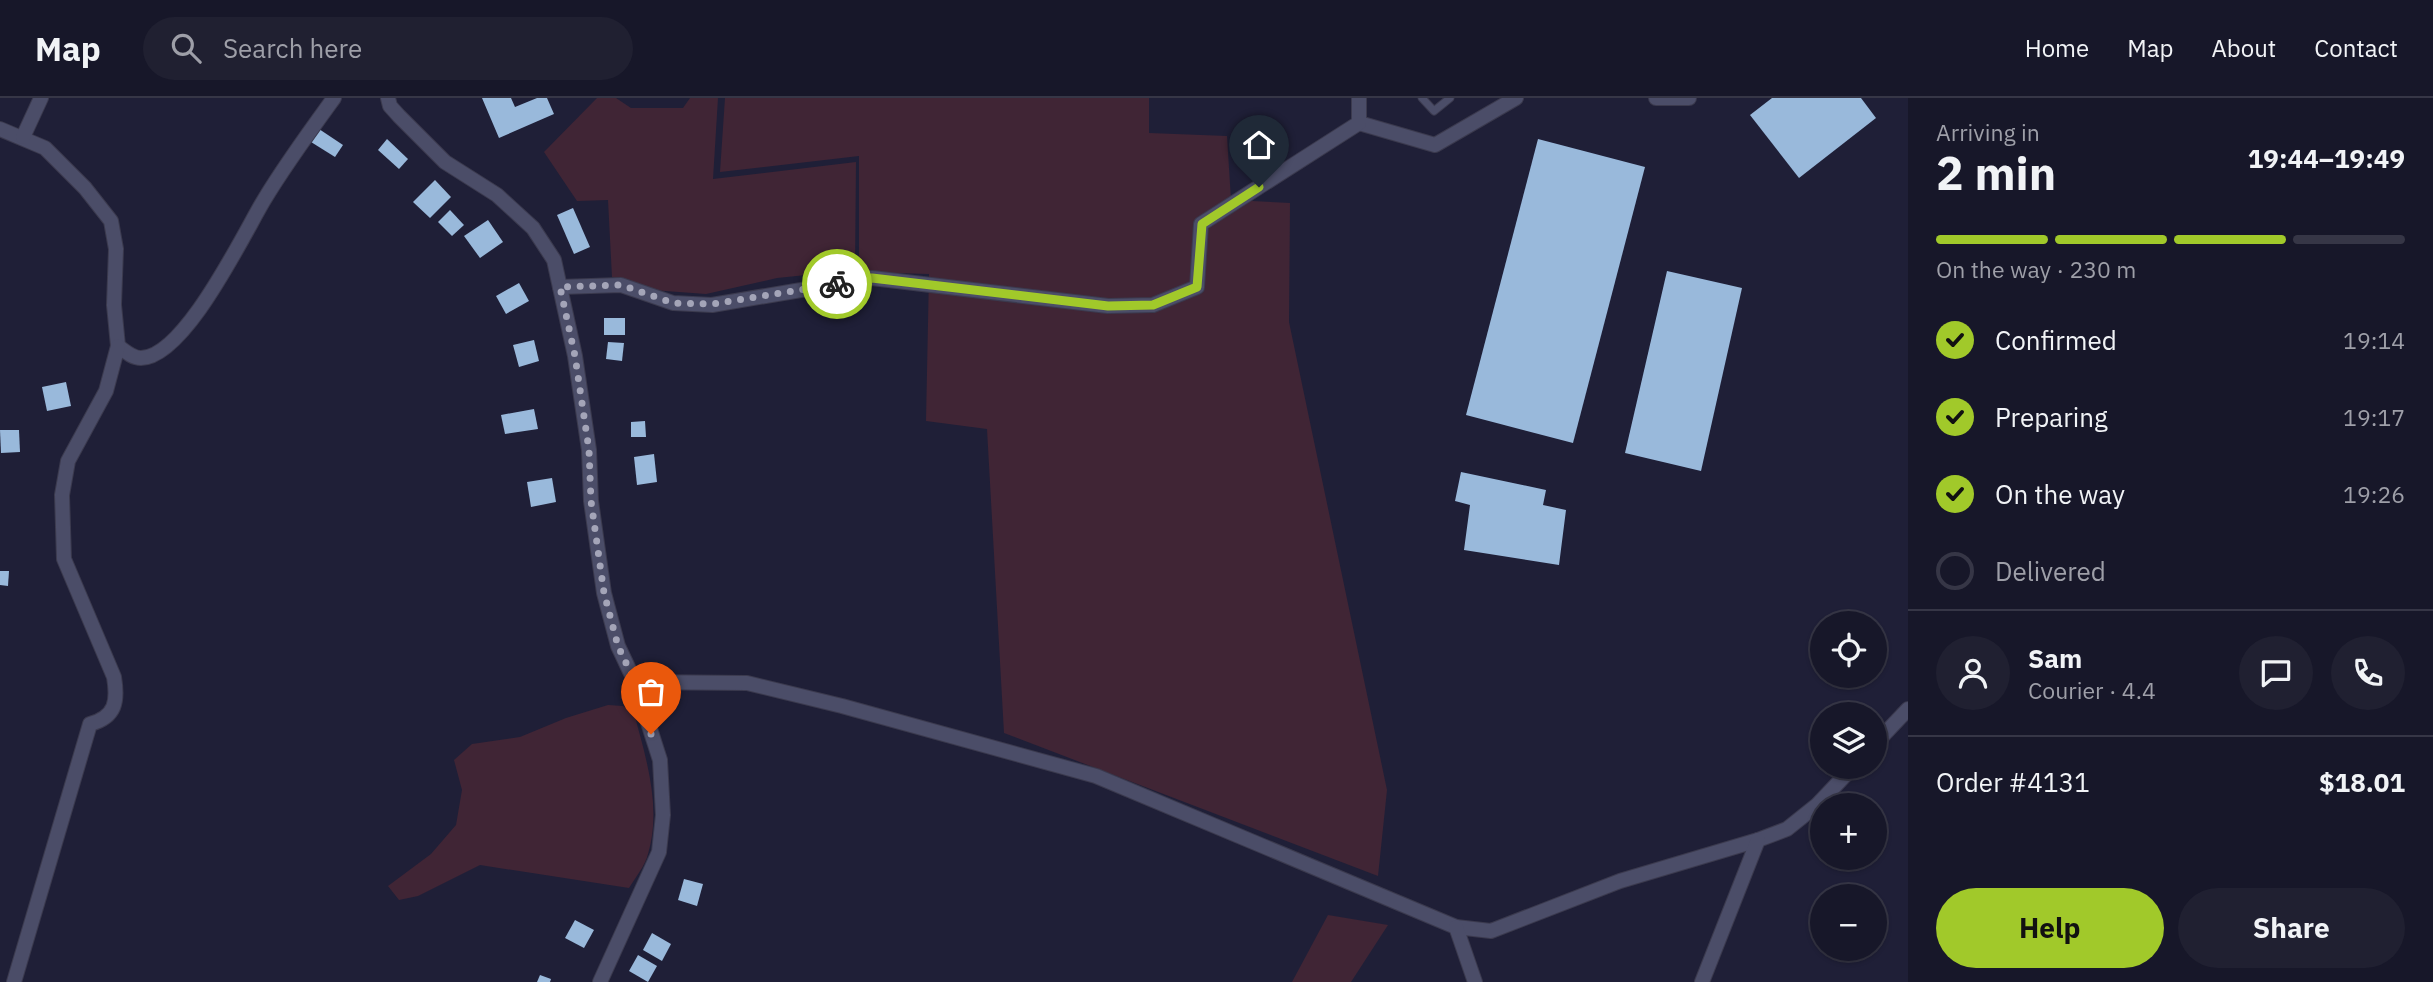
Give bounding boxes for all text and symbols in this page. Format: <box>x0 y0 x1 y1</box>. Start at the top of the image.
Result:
search box <box>143 17 633 80</box>
text: Map <box>35 27 101 70</box>
icon: search <box>167 29 205 67</box>
text: Search here <box>223 31 362 65</box>
text: Home <box>2025 32 2089 64</box>
text: Map <box>2127 32 2173 64</box>
text: About <box>2211 32 2276 64</box>
text: Contact <box>2314 32 2398 64</box>
pin <box>1229 115 1289 187</box>
text: Arriving in <box>1936 117 2040 147</box>
icon: home <box>1240 126 1278 164</box>
text: 19:44–19:49 <box>2248 141 2405 175</box>
text: 2 min <box>1936 143 2056 203</box>
courier <box>802 249 872 319</box>
text: On the way · 230 m <box>1936 254 2136 284</box>
icon: bike <box>818 265 856 303</box>
icon: check <box>1936 321 1974 359</box>
text: Confirmed <box>1995 323 2117 357</box>
text: 19:14 <box>2343 325 2405 355</box>
icon: check <box>1936 398 1974 436</box>
text: Preparing <box>1995 400 2108 434</box>
text: 19:17 <box>2343 402 2405 432</box>
icon: check <box>1936 475 1974 513</box>
text: On the way <box>1995 477 2125 511</box>
text: 19:26 <box>2343 479 2405 509</box>
text: Delivered <box>1995 554 2106 588</box>
map controls <box>1810 611 1887 961</box>
button: locate <box>1810 611 1887 688</box>
button: person <box>1936 636 2010 710</box>
button: chat <box>2239 636 2313 710</box>
button: phone <box>2331 636 2405 710</box>
text: Sam <box>2028 641 2082 675</box>
pin <box>621 662 681 734</box>
icon: bag <box>632 673 670 711</box>
text: Courier · 4.4 <box>2028 675 2156 705</box>
button: layers <box>1810 702 1887 779</box>
text: Order #4131 <box>1936 765 2090 799</box>
text: $18.01 <box>2319 765 2405 799</box>
button: + <box>1810 793 1887 870</box>
button: − <box>1810 884 1887 961</box>
button: Help <box>1936 888 2164 968</box>
button: Share <box>2178 888 2405 968</box>

